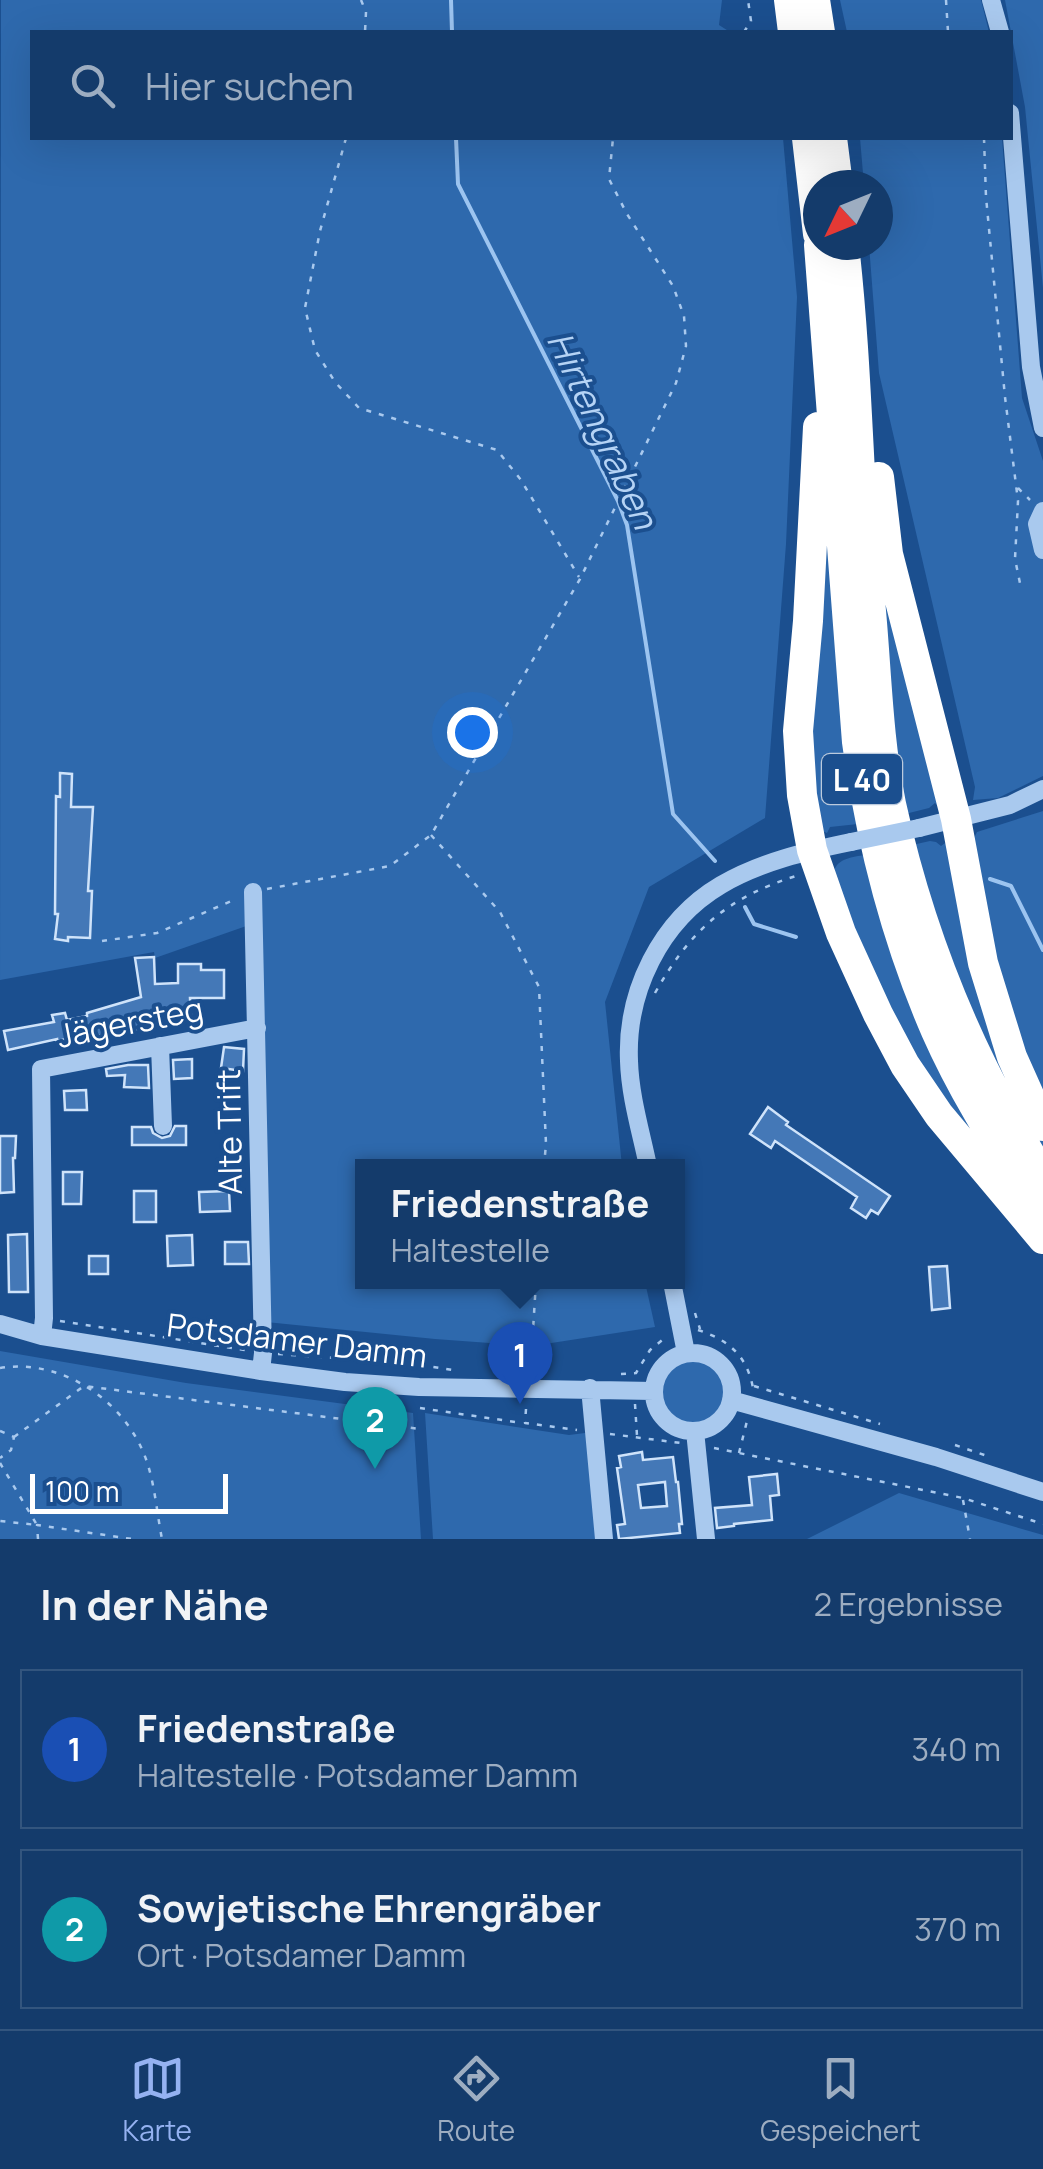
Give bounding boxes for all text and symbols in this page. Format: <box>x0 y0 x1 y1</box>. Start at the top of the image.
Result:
search box <box>30 30 1013 140</box>
icon: search <box>65 58 120 113</box>
text: Hier suchen <box>145 59 354 111</box>
north arrow <box>803 170 893 260</box>
water label: Hirtengraben <box>536 324 670 537</box>
your location <box>447 707 498 758</box>
road number: L 40 <box>822 754 902 804</box>
street label: Jägersteg <box>53 986 207 1058</box>
street label: Alte Trift <box>206 1069 252 1195</box>
popup <box>355 1159 685 1289</box>
text: Friedenstraße <box>391 1176 649 1228</box>
text: Haltestelle <box>391 1228 550 1272</box>
street label: Potsdamer Damm <box>164 1302 430 1378</box>
pin: 1 <box>488 1322 552 1404</box>
pin: 2 <box>342 1386 408 1469</box>
scale bar <box>30 1469 228 1514</box>
text: 100 m <box>45 1472 119 1510</box>
text: In der Nähe <box>40 1575 269 1633</box>
text: 2 Ergebnisse <box>814 1582 1003 1626</box>
text: Friedenstraße <box>137 1701 396 1753</box>
text: 1 <box>67 1727 82 1771</box>
text: 340 m <box>911 1727 1001 1771</box>
text: Haltestelle · Potsdamer Damm <box>137 1753 578 1797</box>
text: Sowjetische Ehrengräber <box>137 1881 601 1933</box>
text: 2 <box>65 1907 84 1951</box>
text: 370 m <box>914 1907 1001 1951</box>
text: Ort · Potsdamer Damm <box>137 1933 466 1977</box>
tab: Karte <box>123 2051 192 2149</box>
tab: Route <box>437 2051 515 2149</box>
tab: Gespeichert <box>760 2051 920 2149</box>

